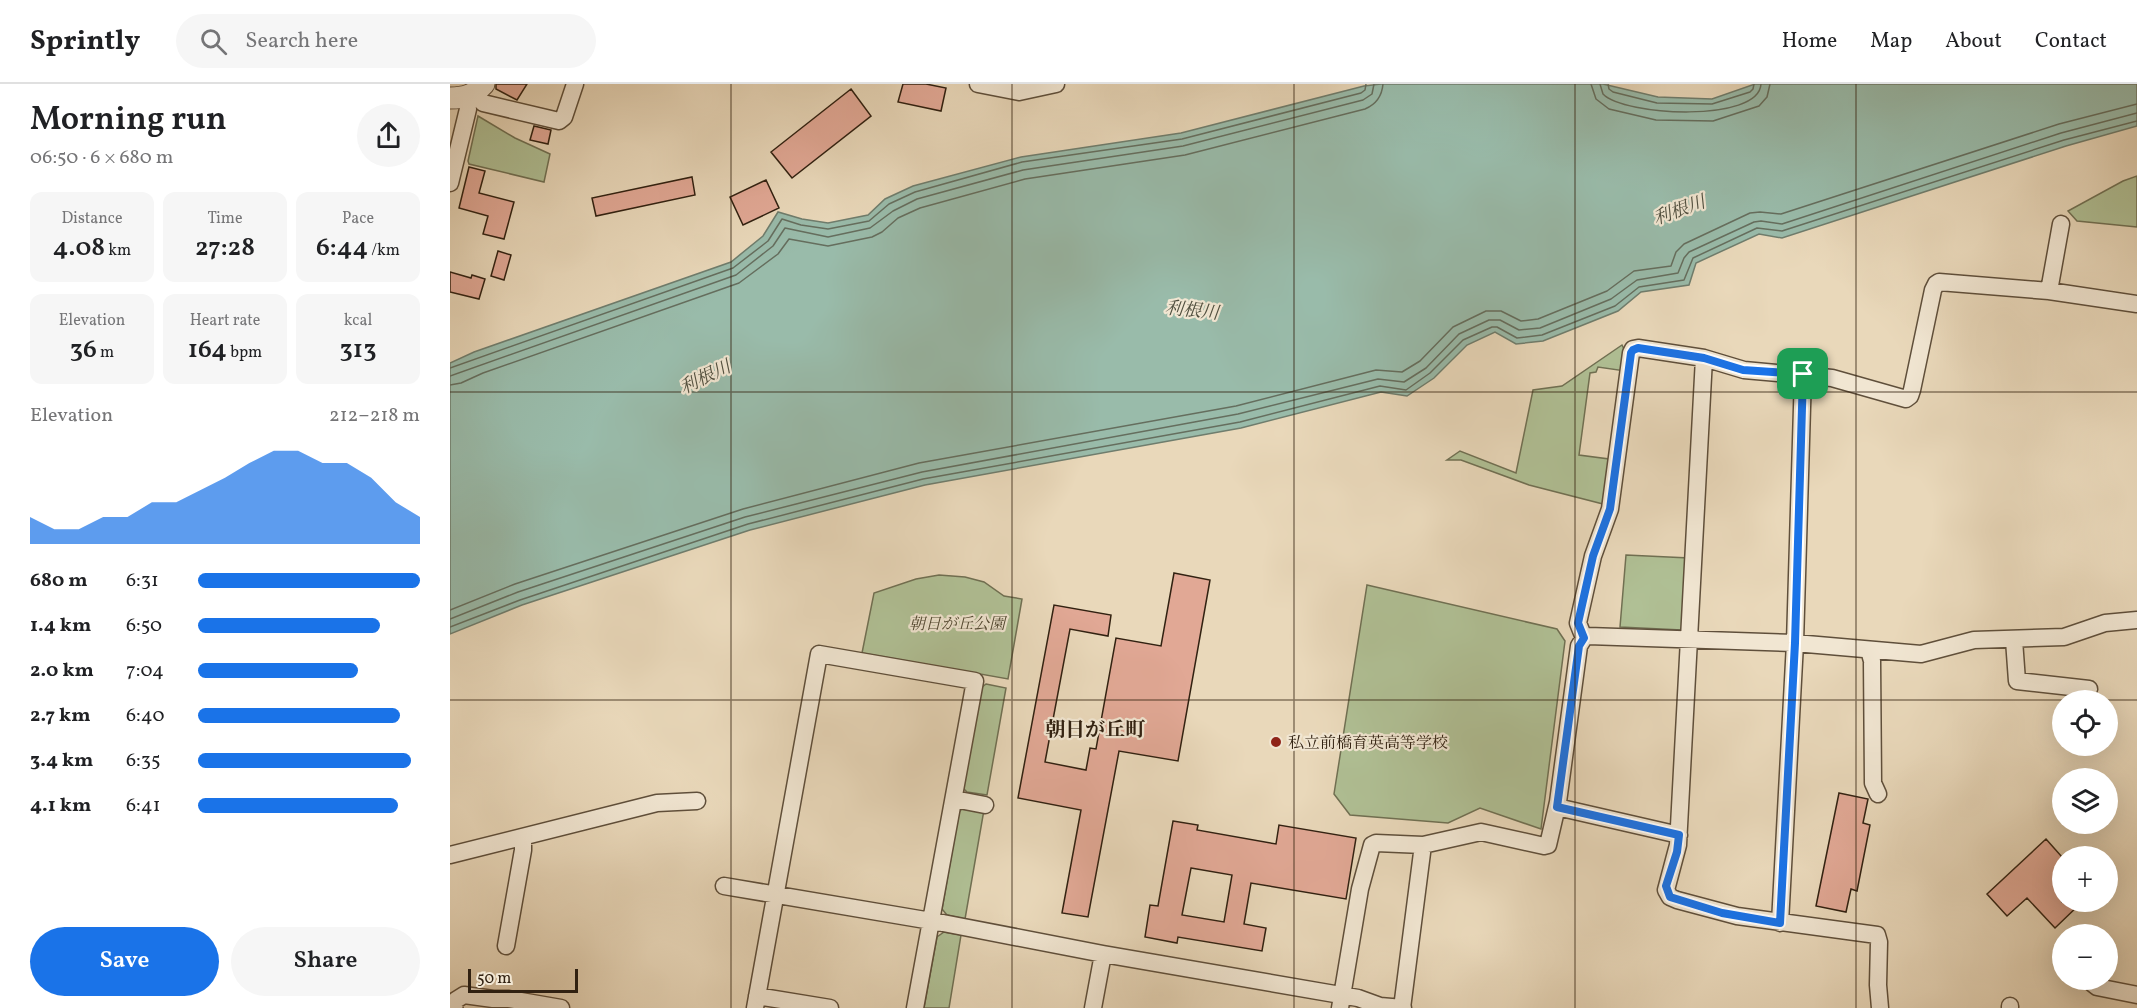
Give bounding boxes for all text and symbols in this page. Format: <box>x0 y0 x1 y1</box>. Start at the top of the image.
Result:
search box <box>176 14 596 68</box>
text: Sprintly <box>30 22 140 61</box>
icon: search <box>197 25 230 58</box>
text: Search here <box>245 26 358 57</box>
text: Home <box>1782 27 1837 56</box>
text: Map <box>1870 27 1912 56</box>
text: About <box>1945 27 2002 56</box>
text: Contact <box>2035 27 2107 56</box>
text: Morning run <box>30 98 227 144</box>
button: share <box>357 104 420 167</box>
text: 06:50 · 6 × 680 m <box>30 144 173 172</box>
water label: 利根川 <box>1650 190 1711 232</box>
text: Distance <box>61 208 123 230</box>
text: Time <box>207 208 243 230</box>
text: Pace <box>342 208 374 230</box>
text: 4.08 <box>53 230 105 266</box>
text: 27:28 <box>195 230 255 266</box>
text: 6:44 <box>316 230 368 266</box>
text: km <box>105 240 131 262</box>
text: /km <box>368 240 400 262</box>
water label: 利根川 <box>1164 296 1222 327</box>
text: Elevation <box>59 310 125 332</box>
text: Heart rate <box>190 310 260 332</box>
text: kcal <box>344 310 372 332</box>
text: 36 <box>70 332 97 368</box>
text: 164 <box>188 332 227 368</box>
text: 313 <box>340 332 376 368</box>
text: m <box>97 342 114 364</box>
text: bpm <box>227 342 262 364</box>
pin <box>1777 348 1828 399</box>
water label: 利根川 <box>676 354 737 401</box>
icon: arrive <box>1786 357 1819 390</box>
text: Elevation <box>30 402 113 430</box>
text: 212–218 m <box>329 402 420 430</box>
text: 680 m <box>30 567 88 595</box>
text: 6:31 <box>126 567 159 595</box>
text: 1.4 km <box>30 612 91 640</box>
text: 6:50 <box>126 612 162 640</box>
park label: 朝日が丘公園 <box>909 614 1008 636</box>
text: 2.0 km <box>30 657 94 685</box>
text: 7:04 <box>126 657 164 685</box>
map controls <box>2052 690 2118 990</box>
button: locate <box>2052 690 2118 756</box>
text: 2.7 km <box>30 702 91 730</box>
text: 6:40 <box>126 702 164 730</box>
district label: 朝日が丘町 <box>1045 717 1146 745</box>
place label: 私立前橋育英高等学校 <box>1288 733 1448 755</box>
marker: 私立前橋育英高等学校 <box>1269 735 1283 749</box>
text: 3.4 km <box>30 747 93 775</box>
text: 6:35 <box>126 747 161 775</box>
button: layers <box>2052 768 2118 834</box>
text: 4.1 km <box>30 792 91 820</box>
text: 6:41 <box>126 792 161 820</box>
button: + <box>2052 846 2118 912</box>
button: − <box>2052 924 2118 990</box>
button: Save <box>30 927 219 996</box>
button: Share <box>231 927 420 996</box>
scale bar <box>468 966 578 994</box>
text: 50 m <box>477 968 511 990</box>

